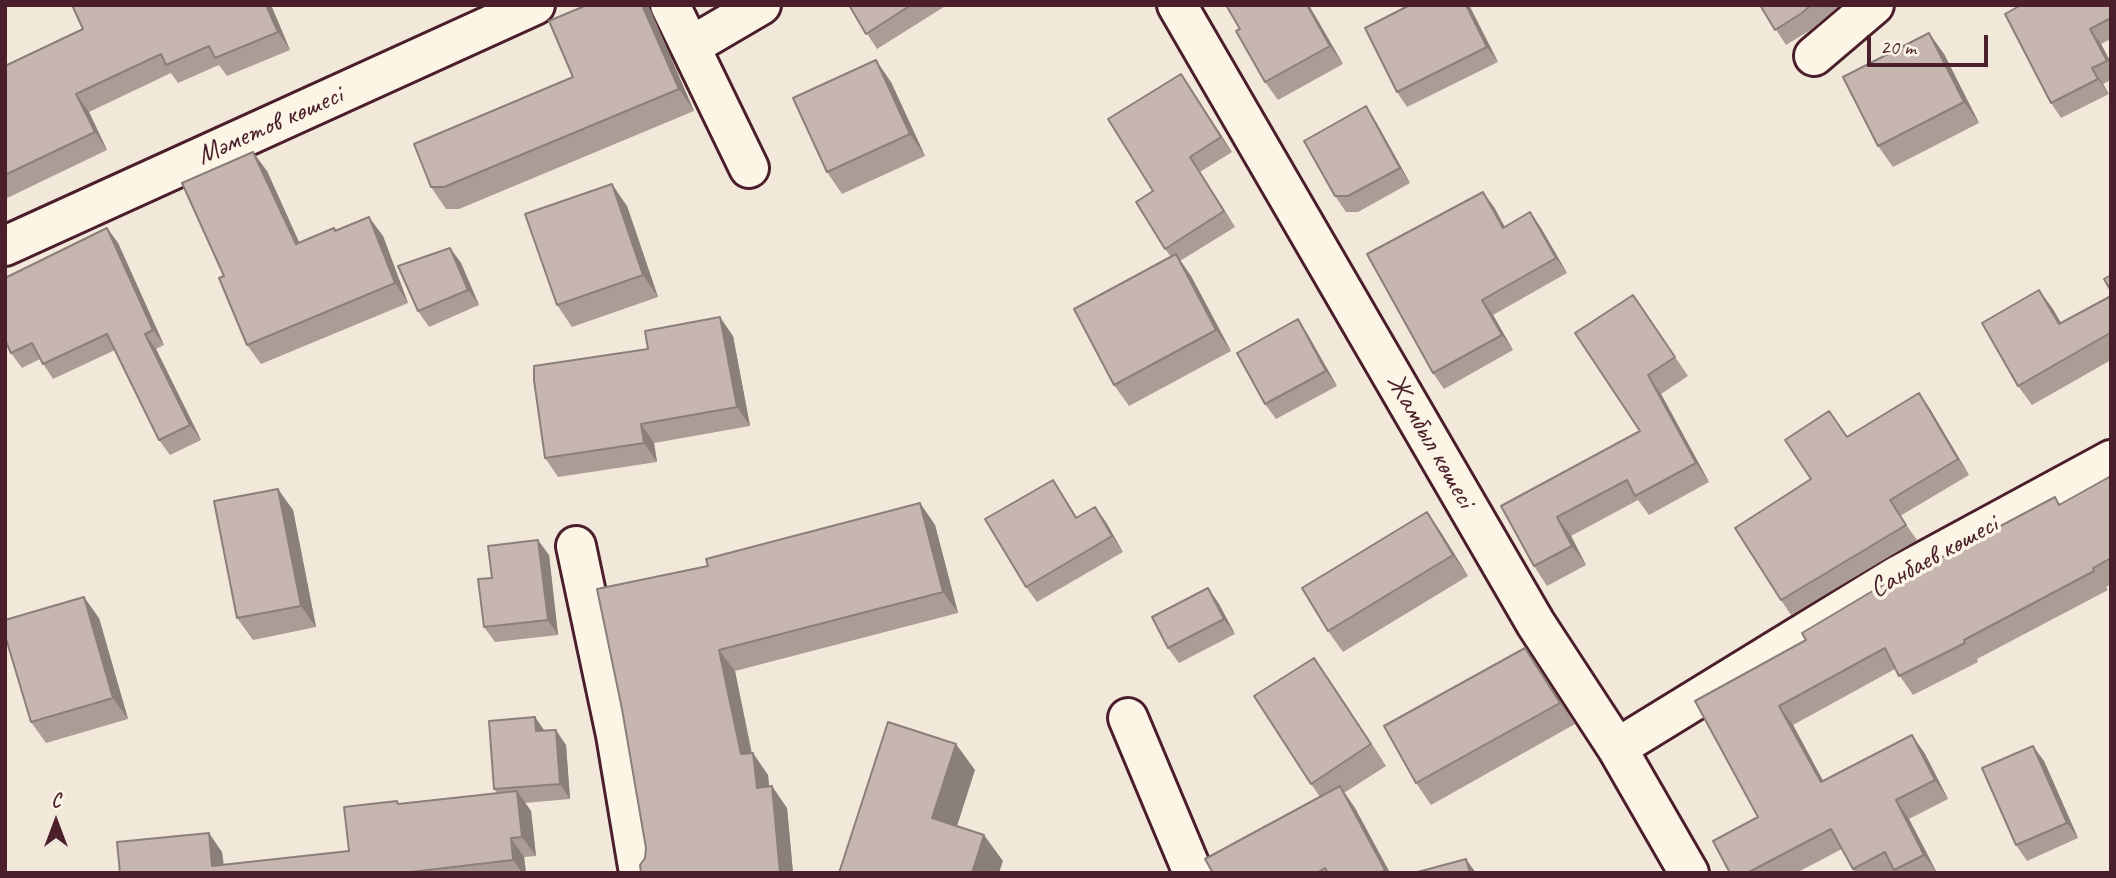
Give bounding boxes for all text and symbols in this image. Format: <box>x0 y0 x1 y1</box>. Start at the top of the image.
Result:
scale bar <box>1871 21 1992 65</box>
text: 20 m <box>1880 34 1916 60</box>
street label: Мәметов көшесі <box>192 79 348 173</box>
street label: Жамбыл көшесі <box>1378 368 1482 514</box>
street label: Санбаев көшесі <box>1864 508 2004 606</box>
north arrow <box>21 787 91 857</box>
text: С <box>51 789 61 813</box>

